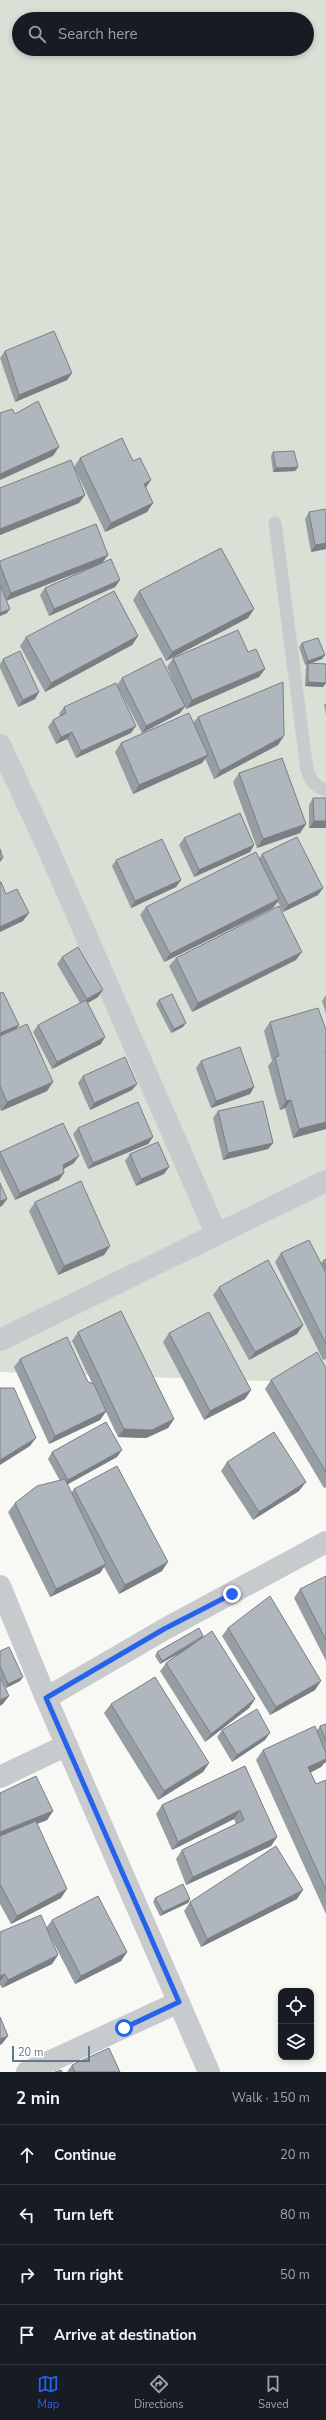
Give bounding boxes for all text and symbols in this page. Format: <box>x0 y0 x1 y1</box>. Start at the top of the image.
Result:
search box <box>12 12 314 56</box>
icon: search <box>26 23 48 45</box>
text: Search here <box>58 24 138 44</box>
route end <box>223 1585 241 1603</box>
map controls <box>278 1988 314 2060</box>
button: locate <box>278 1988 314 2024</box>
route start <box>115 2019 133 2037</box>
button: layers <box>278 2024 314 2060</box>
scale bar <box>12 2044 90 2063</box>
text: 20 m <box>18 2045 43 2060</box>
text: 2 min <box>16 2087 60 2110</box>
text: Walk · 150 m <box>232 2089 310 2107</box>
icon: ahead <box>16 2144 38 2166</box>
text: Continue <box>54 2145 116 2165</box>
text: 20 m <box>280 2146 310 2164</box>
icon: left <box>16 2204 38 2226</box>
text: Turn left <box>54 2205 113 2225</box>
text: 80 m <box>280 2206 310 2224</box>
icon: right <box>16 2264 38 2286</box>
text: Turn right <box>54 2265 123 2285</box>
text: 50 m <box>280 2266 310 2284</box>
icon: arrive <box>16 2324 38 2346</box>
text: Arrive at destination <box>54 2325 197 2345</box>
tab: Map <box>37 2373 59 2412</box>
tab: Directions <box>134 2373 184 2412</box>
tab: Saved <box>258 2373 289 2412</box>

